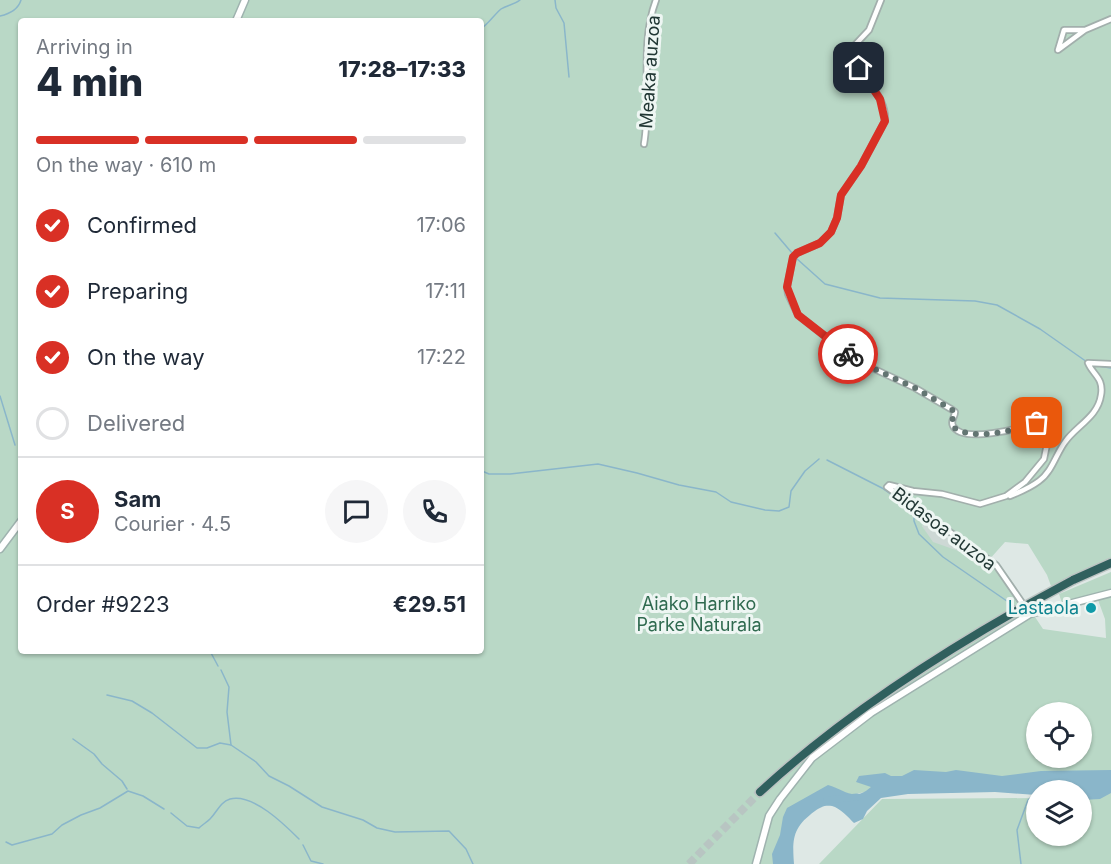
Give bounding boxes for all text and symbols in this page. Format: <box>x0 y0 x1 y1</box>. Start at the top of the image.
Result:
street label: Meaka auzoa <box>635 15 664 129</box>
text: Arriving in <box>36 35 133 59</box>
pin <box>833 42 884 93</box>
icon: home <box>842 51 875 84</box>
text: 17:28–17:33 <box>338 56 466 82</box>
text: 4 min <box>36 58 143 105</box>
text: On the way · 610 m <box>36 153 216 177</box>
icon: check <box>36 209 69 242</box>
text: Confirmed <box>87 212 197 238</box>
text: 17:06 <box>416 213 466 237</box>
icon: check <box>36 275 69 308</box>
text: Preparing <box>87 278 188 304</box>
text: 17:11 <box>425 279 466 303</box>
courier <box>818 324 878 384</box>
icon: bike <box>832 338 865 371</box>
icon: check <box>36 341 69 374</box>
text: On the way <box>87 344 205 370</box>
text: 17:22 <box>417 345 466 369</box>
pin <box>1011 397 1062 448</box>
icon: bag <box>1020 406 1053 439</box>
text: Delivered <box>87 410 185 436</box>
button: chat <box>325 480 388 543</box>
button: phone <box>403 480 466 543</box>
street label: Bidasoa auzoa <box>888 483 1000 574</box>
text: Sam <box>114 486 161 512</box>
text: S <box>60 498 75 524</box>
text: Courier · 4.5 <box>114 512 231 536</box>
text: Order #9223 <box>36 591 170 617</box>
text: €29.51 <box>393 591 466 617</box>
park label: Aiako Harriko Parke Naturala <box>636 593 762 635</box>
place label: Lastaola <box>1008 597 1079 618</box>
marker: Lastaola <box>1084 601 1098 615</box>
map controls <box>1026 702 1092 846</box>
button: locate <box>1026 702 1092 768</box>
button: layers <box>1026 780 1092 846</box>

